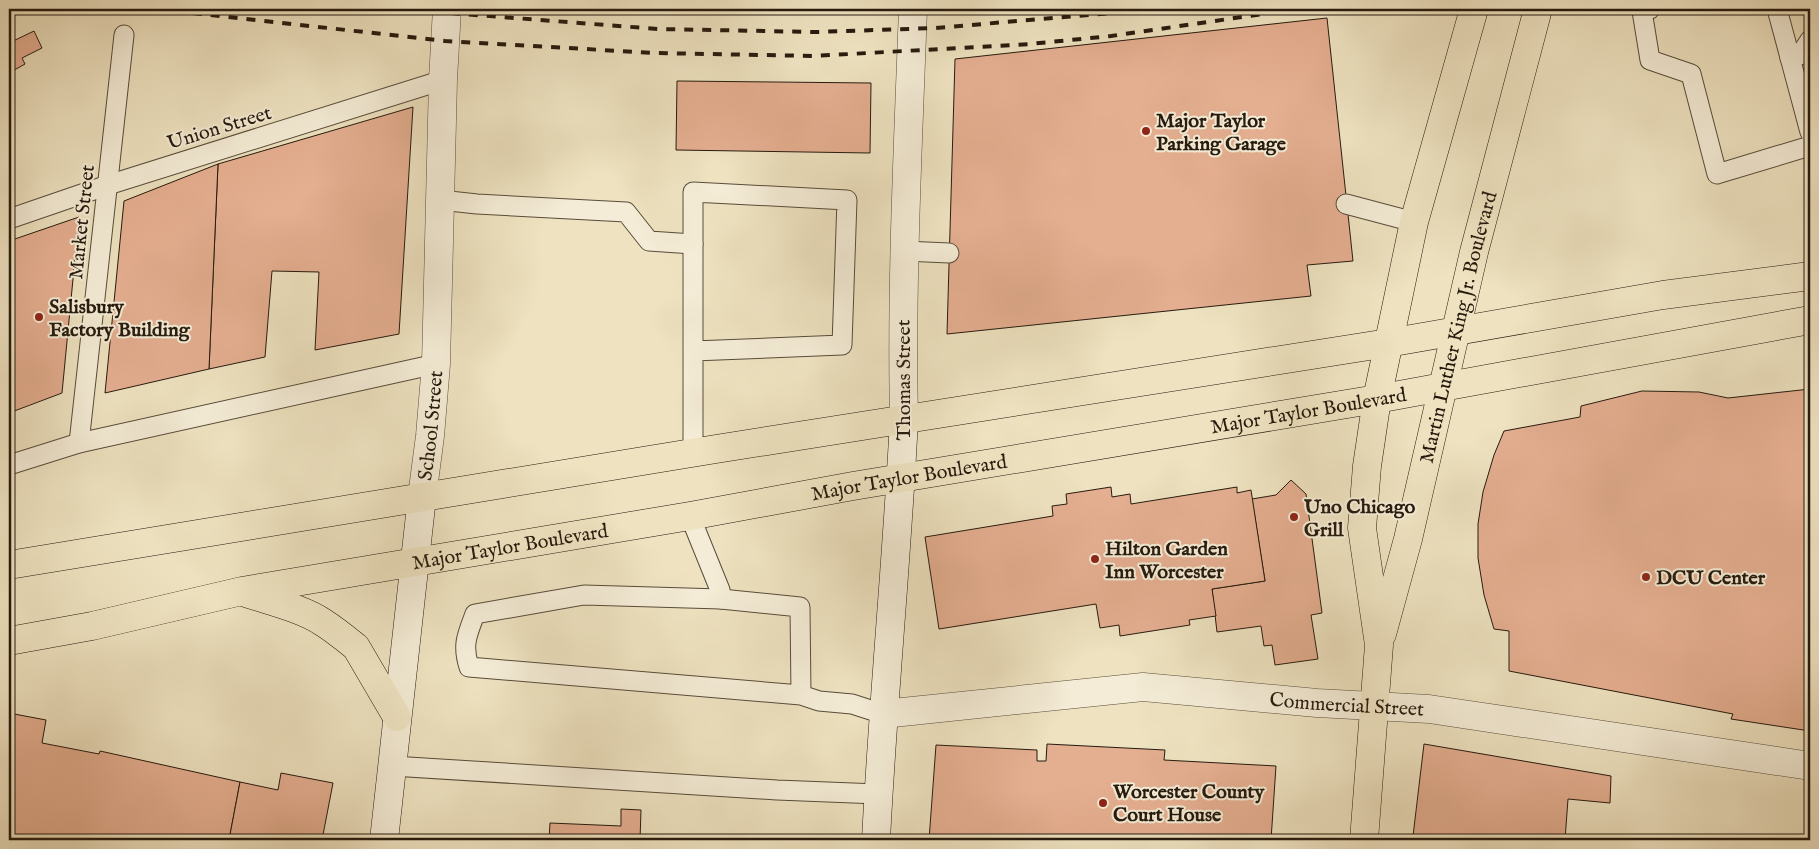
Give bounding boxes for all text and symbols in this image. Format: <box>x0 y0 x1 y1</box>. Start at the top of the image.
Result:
street label: Union Street <box>164 101 275 156</box>
place label: Major Taylor Parking Garage <box>1156 109 1287 157</box>
marker: Major Taylor Parking Garage <box>1140 125 1152 137</box>
street label: Market Street <box>64 163 101 281</box>
street label: Martin Luther King Jr. Boulevard <box>1415 189 1503 466</box>
place label: Salisbury Factory Building <box>49 295 191 343</box>
marker: Salisbury Factory Building <box>33 311 45 323</box>
street label: Thomas Street <box>892 319 917 441</box>
street label: School Street <box>413 369 449 482</box>
street label: Major Taylor Boulevard <box>1209 383 1409 440</box>
street label: Major Taylor Boulevard <box>809 450 1009 507</box>
place label: Uno Chicago Grill <box>1303 495 1415 543</box>
marker: Uno Chicago Grill <box>1288 511 1300 523</box>
street label: Major Taylor Boulevard <box>410 519 610 576</box>
place label: Hilton Garden Inn Worcester <box>1105 537 1228 585</box>
marker: Hilton Garden Inn Worcester <box>1089 553 1101 565</box>
place label: DCU Center <box>1656 566 1766 591</box>
marker: DCU Center <box>1640 571 1652 583</box>
street label: Commercial Street <box>1268 688 1425 723</box>
place label: Worcester County Court House <box>1112 780 1265 828</box>
marker: Worcester County Court House <box>1097 797 1109 809</box>

